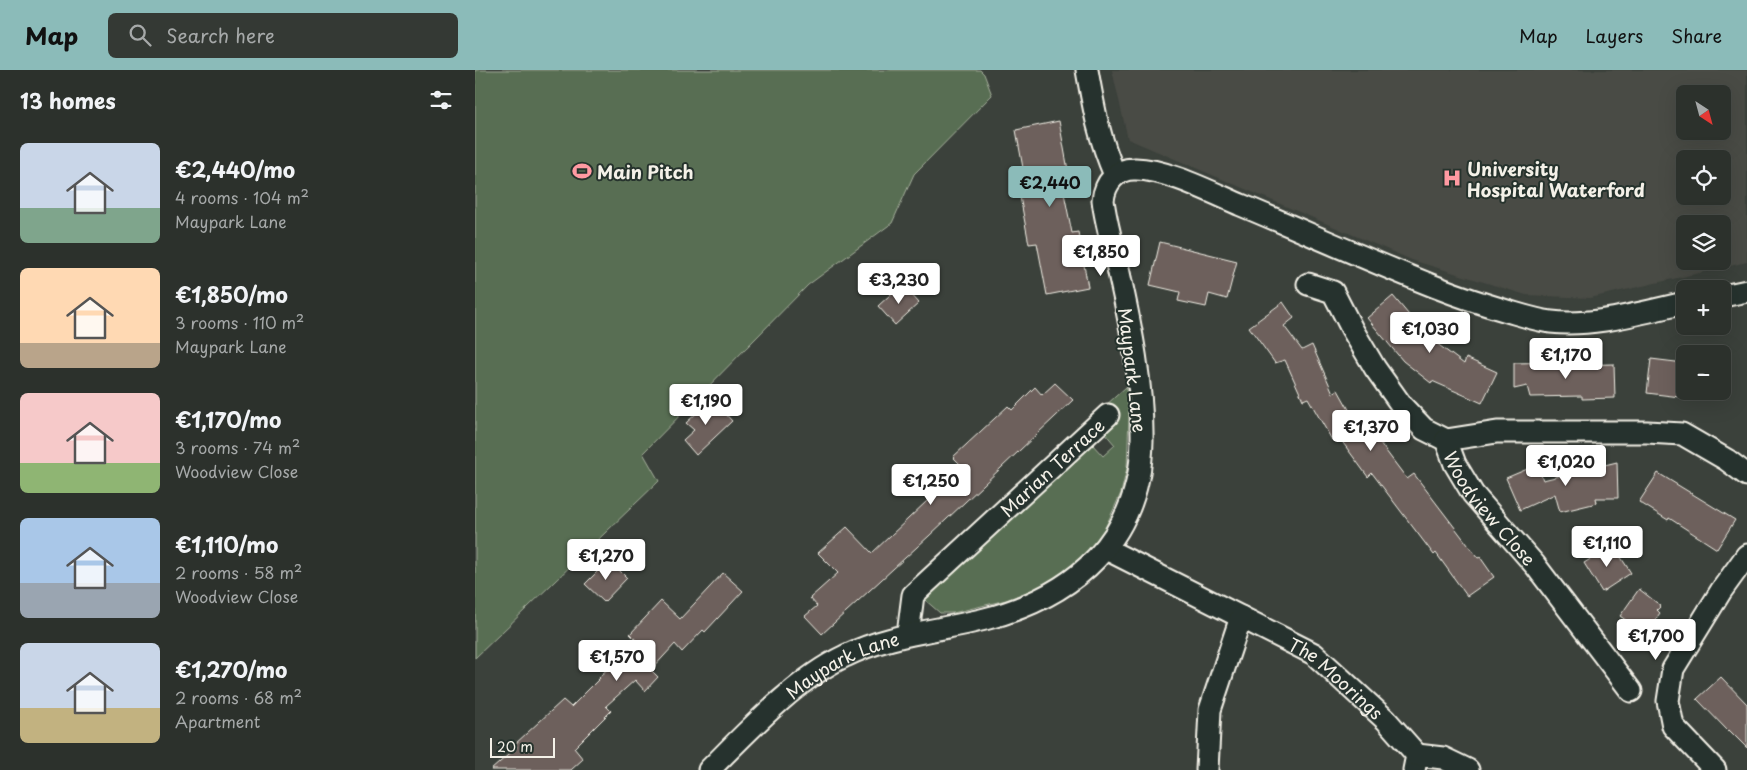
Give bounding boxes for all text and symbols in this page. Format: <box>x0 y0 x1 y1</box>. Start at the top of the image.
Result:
search box <box>108 13 458 58</box>
text: Map <box>25 17 78 53</box>
icon: search <box>126 21 154 49</box>
text: Search here <box>166 21 275 49</box>
text: Map <box>1519 22 1558 49</box>
text: Layers <box>1586 22 1643 49</box>
text: Share <box>1671 22 1722 49</box>
text: 13 homes <box>20 84 116 116</box>
north arrow <box>1676 85 1731 140</box>
map controls <box>1676 85 1731 400</box>
icon: filters <box>427 86 455 114</box>
button: locate <box>1676 150 1731 205</box>
text: €2,440/mo <box>175 153 295 185</box>
place label: University Hospital Waterford <box>1467 155 1645 203</box>
place label: Main Pitch <box>597 158 694 185</box>
sports icon: Main Pitch <box>571 160 593 182</box>
icon: home <box>60 163 120 223</box>
pin: €2,440 <box>1009 166 1091 208</box>
hospital icon: University Hospital Waterford <box>1441 167 1463 189</box>
text: €2,440 <box>1019 170 1081 194</box>
text: 4 rooms · 104 m² <box>175 185 309 209</box>
text: Maypark Lane <box>175 209 286 233</box>
button: layers <box>1676 215 1731 270</box>
pin: €1,850 <box>1060 234 1142 277</box>
text: €1,850 <box>1073 239 1129 263</box>
pin: €3,230 <box>858 262 940 305</box>
text: €3,230 <box>869 267 929 291</box>
text: €1,850/mo <box>175 278 288 310</box>
button: + <box>1676 280 1731 335</box>
icon: home <box>60 288 120 348</box>
street label: Maypark Lane <box>1112 306 1154 434</box>
text: 3 rooms · 110 m² <box>175 310 304 334</box>
pin: €1,030 <box>1389 312 1471 354</box>
text: €1,030 <box>1401 316 1459 340</box>
text: Maypark Lane <box>175 334 286 358</box>
pin: €1,170 <box>1525 338 1607 380</box>
text: €1,170 <box>1541 342 1591 366</box>
button: − <box>1676 345 1731 400</box>
pin: €1,190 <box>665 384 747 426</box>
text: €1,190 <box>680 388 732 412</box>
text: €1,170/mo <box>175 403 281 435</box>
pin: €1,370 <box>1330 410 1412 452</box>
street label: Marian Terrace <box>993 412 1110 522</box>
icon: home <box>60 413 120 473</box>
text: €1,370 <box>1343 414 1399 438</box>
text: 3 rooms · 74 m² <box>175 435 300 459</box>
pin: €1,020 <box>1525 444 1607 487</box>
street label: Woodview Close <box>1438 447 1543 571</box>
text: €1,020 <box>1537 449 1595 473</box>
text: Woodview Close <box>175 459 298 483</box>
pin: €1,250 <box>890 464 972 506</box>
text: €1,250 <box>903 468 959 492</box>
pin: €1,110 <box>1566 526 1648 568</box>
text: €1,110/mo <box>175 528 278 560</box>
text: €1,110 <box>1583 530 1631 554</box>
icon: home <box>60 538 120 598</box>
pin: €1,270 <box>565 538 647 581</box>
text: €1,270 <box>578 543 634 567</box>
text: 2 rooms · 58 m² <box>175 560 302 584</box>
text: Woodview Close <box>175 584 298 608</box>
pin: €1,700 <box>1615 618 1697 661</box>
text: €1,700 <box>1628 623 1684 647</box>
street label: Maypark Lane <box>779 624 902 705</box>
street label: The Moorings <box>1284 630 1390 725</box>
pin: €1,570 <box>576 640 658 682</box>
text: €1,570 <box>590 644 644 668</box>
text: €1,270/mo <box>175 653 287 685</box>
icon: home <box>60 663 120 723</box>
text: 2 rooms · 68 m² <box>175 685 302 709</box>
text: Apartment <box>175 709 260 733</box>
scale bar <box>490 735 555 758</box>
text: 20 m <box>497 736 533 757</box>

